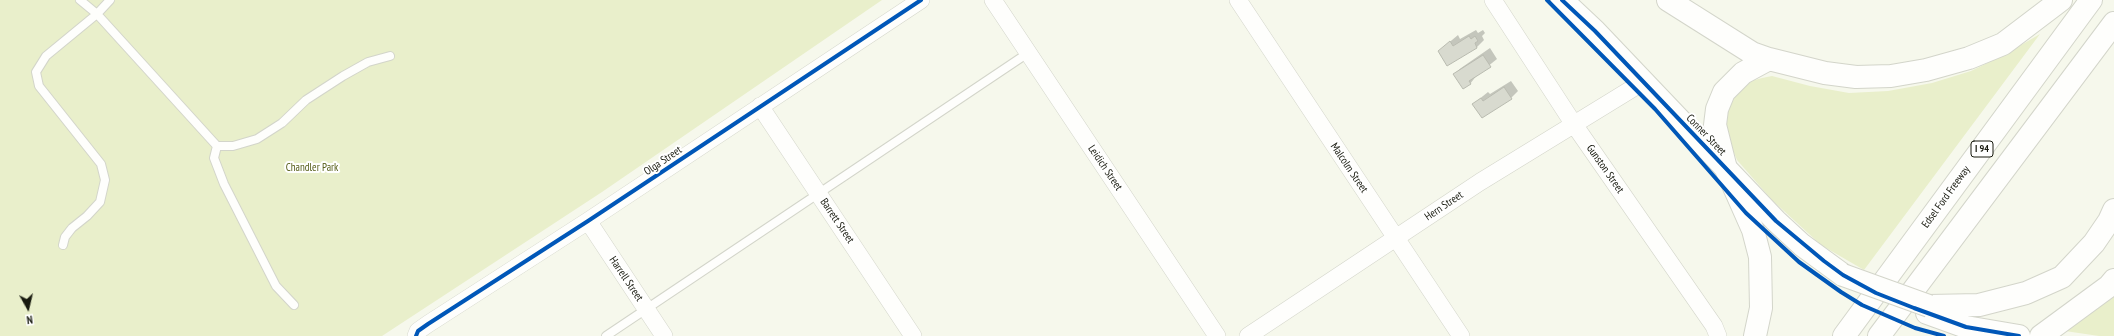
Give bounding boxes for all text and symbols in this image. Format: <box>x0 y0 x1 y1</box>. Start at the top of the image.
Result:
street label: Conner Street <box>1683 112 1729 158</box>
street label: Malcolm Street <box>1328 141 1370 195</box>
road number: I 94 <box>1971 141 1993 157</box>
street label: Gunston Street <box>1583 142 1627 196</box>
street label: Leidich Street <box>1085 143 1125 193</box>
street label: Olga Street <box>642 144 684 178</box>
park label: Chandler Park <box>286 161 338 175</box>
street label: Edsel Ford Freeway <box>1919 163 1973 231</box>
street label: Hern Street <box>1422 188 1466 224</box>
street label: Barrett Street <box>817 196 857 246</box>
street label: Harrell Street <box>606 254 646 304</box>
north arrow <box>8 288 48 328</box>
text: N <box>26 313 34 327</box>

